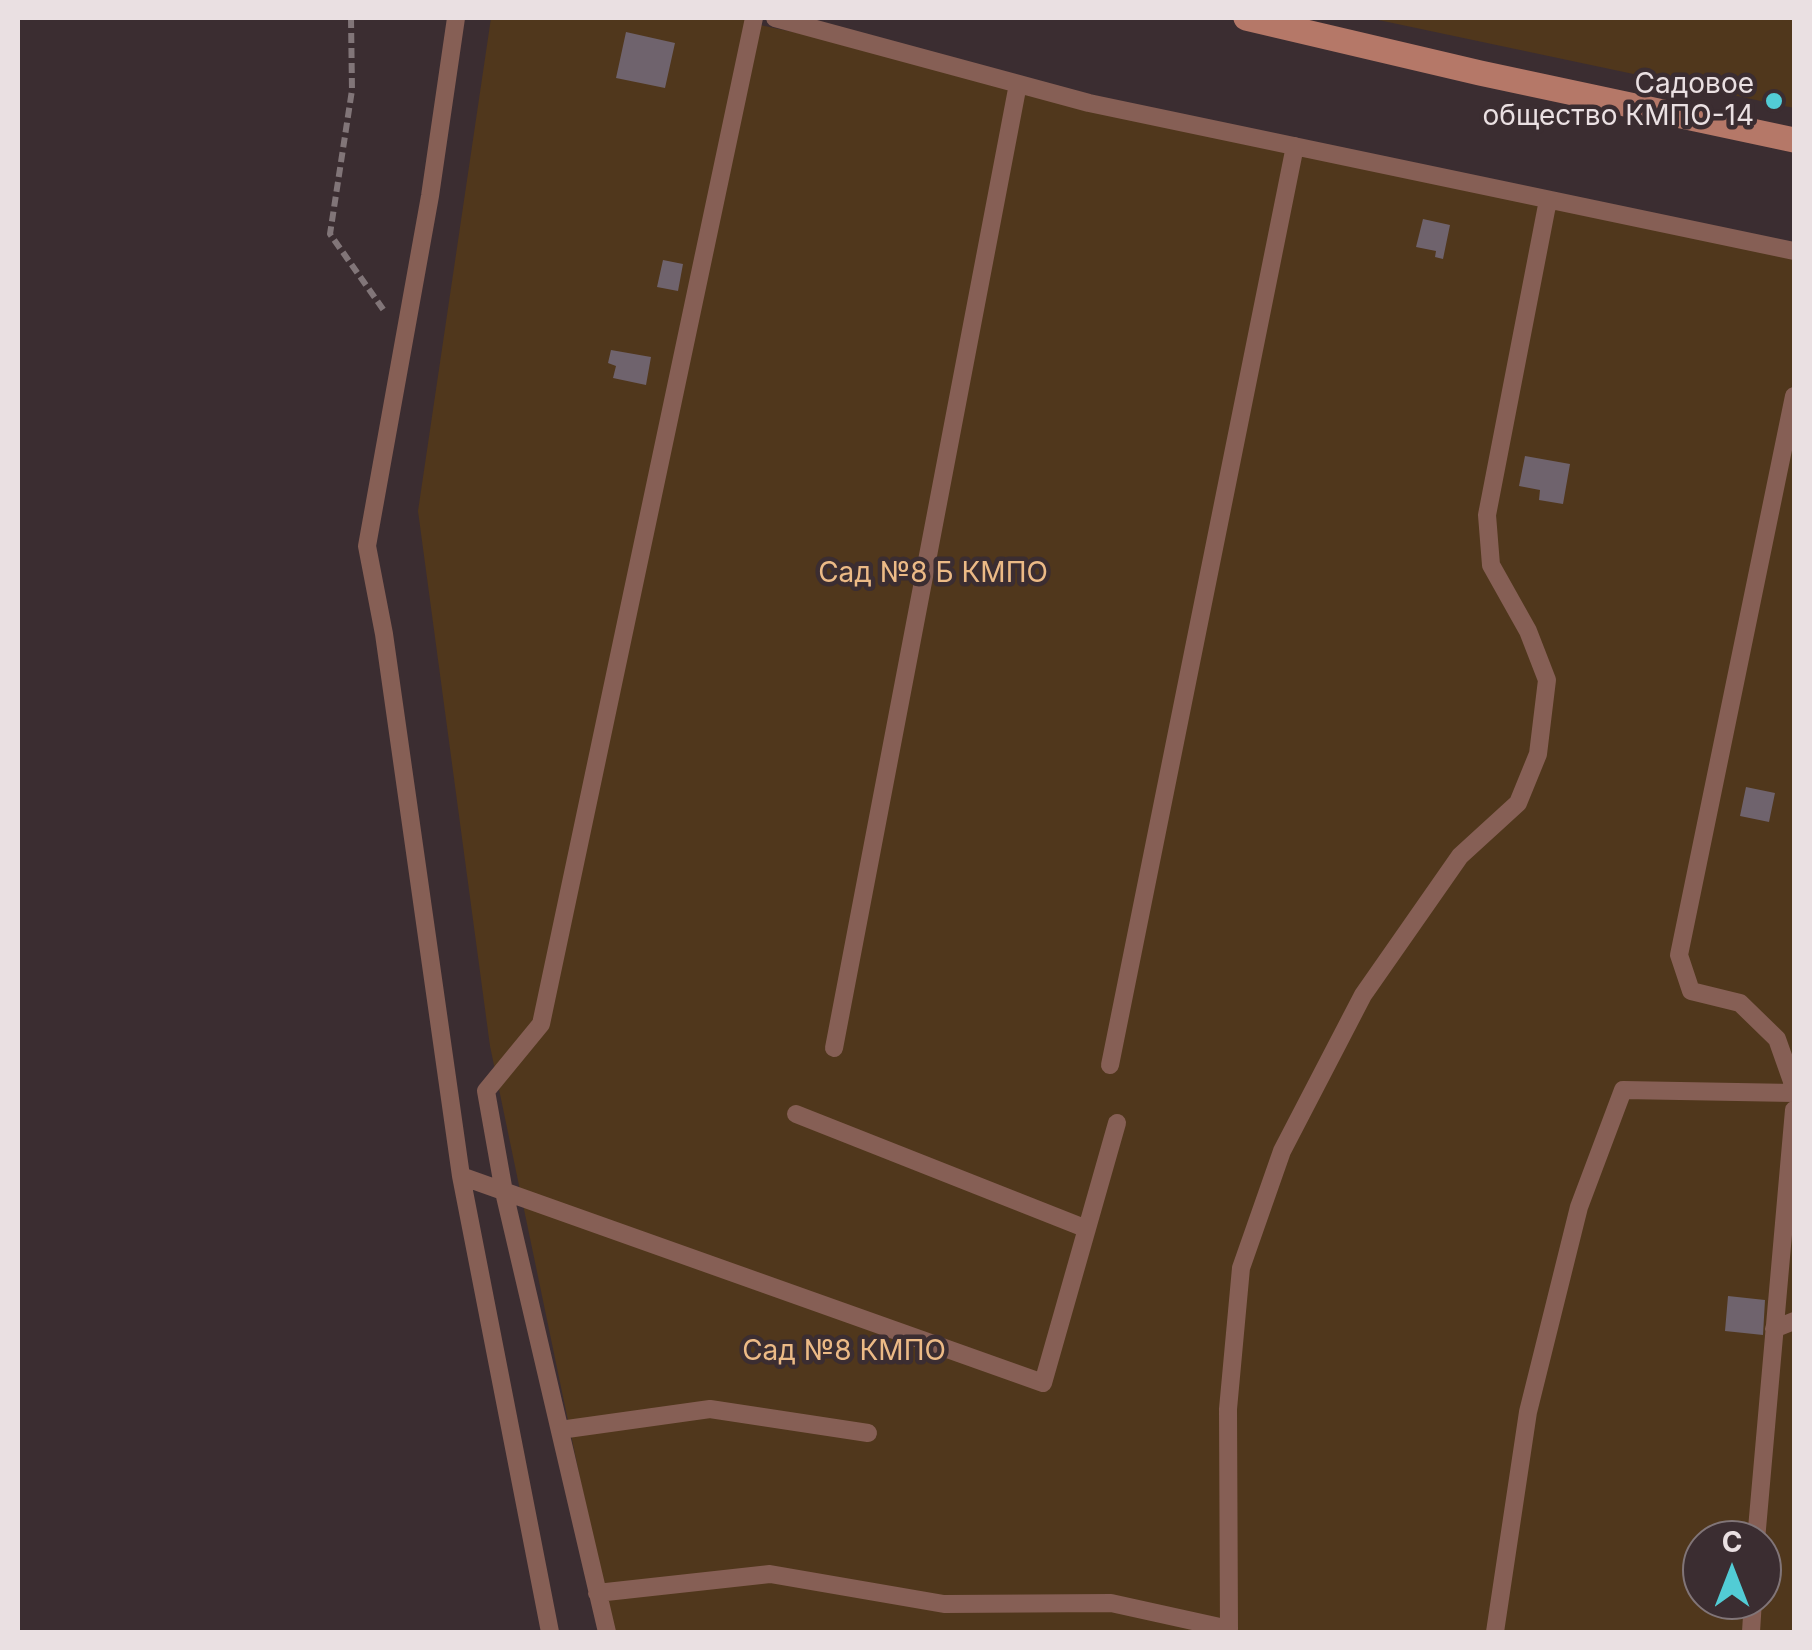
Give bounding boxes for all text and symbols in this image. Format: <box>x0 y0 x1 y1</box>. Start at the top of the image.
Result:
place label: Садовое общество КМПО-14 <box>1483 68 1754 134</box>
marker: Садовое общество КМПО-14 <box>1763 90 1785 112</box>
park label: Сад №8 Б КМПО <box>818 557 1048 591</box>
park label: Сад №8 КМПО <box>742 1335 946 1369</box>
north arrow <box>1682 1520 1782 1620</box>
text: С <box>1722 1525 1742 1559</box>

